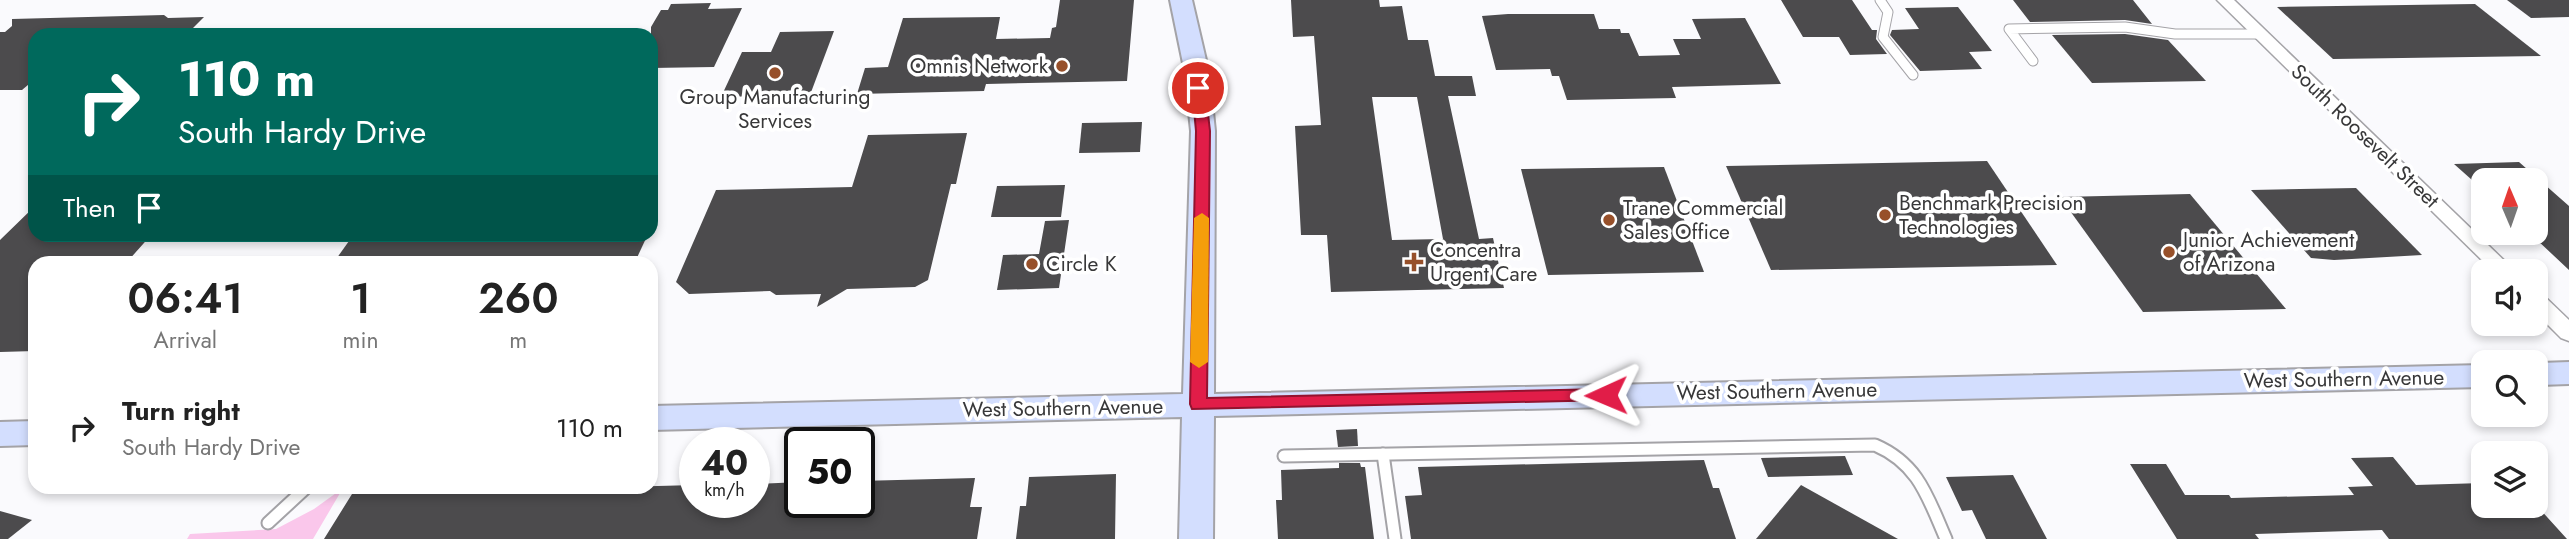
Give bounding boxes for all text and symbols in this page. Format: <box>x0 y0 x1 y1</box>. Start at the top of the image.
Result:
text: 110 m <box>178 44 315 114</box>
place label: Omnis Network <box>910 51 1049 81</box>
icon: right <box>63 56 154 147</box>
street label: South Roosevelt Street <box>2284 57 2446 215</box>
marker: Omnis Network <box>1054 58 1070 74</box>
pin <box>1168 58 1228 118</box>
marker: Group Manufacturing Services <box>767 65 783 81</box>
icon: arrive <box>1179 69 1217 107</box>
place label: Group Manufacturing Services <box>680 82 870 136</box>
text: South Hardy Drive <box>178 109 426 155</box>
north arrow <box>2471 168 2548 245</box>
map controls <box>2471 168 2548 518</box>
place label: Benchmark Precision Technologies <box>1899 188 2084 242</box>
text: Then <box>63 189 116 227</box>
icon: arrive <box>130 189 168 227</box>
place label: Trane Commercial Sales Office <box>1623 193 1783 247</box>
marker: Benchmark Precision Technologies <box>1877 207 1893 223</box>
marker: Trane Commercial Sales Office <box>1601 212 1617 228</box>
place label: Junior Achievement of Arizona <box>2180 225 2354 279</box>
place label: Concentra Urgent Care <box>1430 235 1538 289</box>
marker: Junior Achievement of Arizona <box>2161 244 2177 260</box>
place label: Circle K <box>1046 249 1117 279</box>
marker: Concentra Urgent Care <box>1404 252 1424 272</box>
marker: Circle K <box>1024 256 1040 272</box>
button: sound <box>2471 259 2548 336</box>
text: 06:41 <box>128 268 243 329</box>
text: 1 <box>350 268 371 329</box>
text: 260 <box>478 268 558 329</box>
text: Arrival <box>154 323 217 357</box>
text: min <box>343 323 379 357</box>
text: m <box>509 323 527 357</box>
button: search <box>2471 350 2548 427</box>
position arrow <box>1569 358 1643 432</box>
street label: West Southern Avenue <box>2243 362 2445 396</box>
street label: West Southern Avenue <box>1676 374 1878 408</box>
street label: West Southern Avenue <box>962 391 1164 425</box>
text: Turn right <box>122 392 240 430</box>
icon: right <box>63 409 101 447</box>
text: 110 m <box>556 409 623 447</box>
speed limit sign: 50 <box>784 427 875 518</box>
text: South Hardy Drive <box>122 430 300 464</box>
text: 40 <box>701 438 748 488</box>
button: layers <box>2471 441 2548 518</box>
text: km/h <box>704 477 745 503</box>

